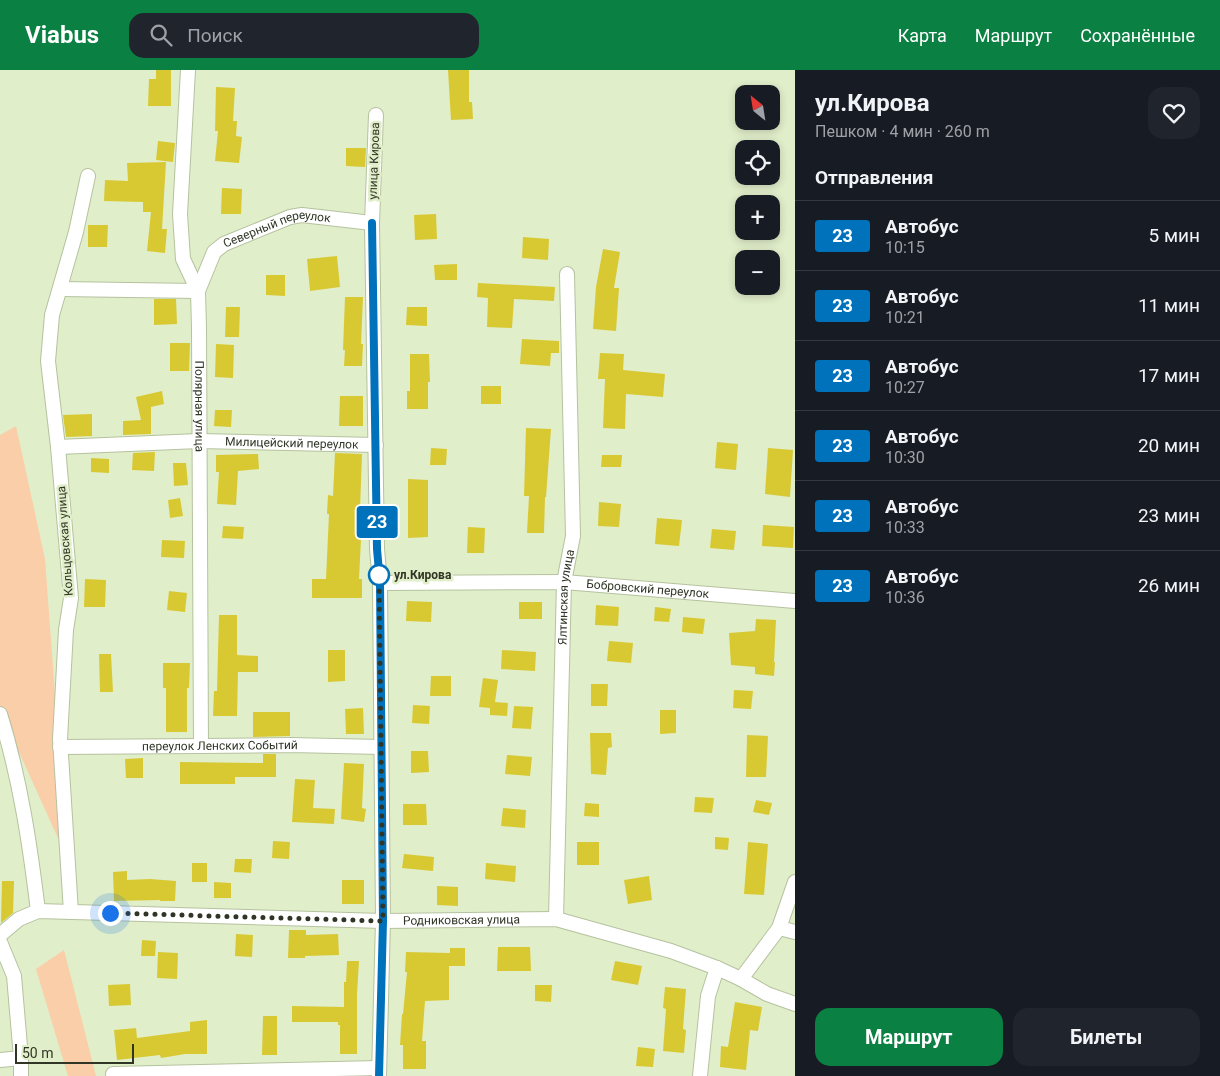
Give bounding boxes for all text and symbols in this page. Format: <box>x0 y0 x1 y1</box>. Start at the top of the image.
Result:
search box <box>129 13 479 58</box>
text: Viabus <box>25 21 99 49</box>
icon: search <box>147 21 175 49</box>
text: Поиск <box>187 24 243 47</box>
text: Карта <box>898 25 947 46</box>
text: Маршрут <box>975 25 1052 46</box>
text: Сохранённые <box>1080 25 1195 46</box>
north arrow <box>735 85 780 130</box>
map controls <box>735 85 780 295</box>
button: heart <box>1148 87 1200 139</box>
text: ул.Кирова <box>815 89 930 117</box>
street label: улица Кирова <box>366 122 382 200</box>
text: Пешком · 4 мин · 260 m <box>815 122 990 141</box>
button: locate <box>735 140 780 185</box>
text: Отправления <box>815 166 933 189</box>
button: + <box>735 195 780 240</box>
street label: Северный переулок <box>221 208 332 251</box>
text: Автобус <box>885 215 959 238</box>
text: 5 мин <box>1149 224 1200 247</box>
text: 23 <box>832 225 853 246</box>
text: 10:15 <box>885 238 925 257</box>
button: − <box>735 250 780 295</box>
text: Автобус <box>885 285 959 308</box>
text: 11 мин <box>1138 294 1200 317</box>
text: 23 <box>832 295 853 316</box>
text: 10:21 <box>885 308 925 327</box>
text: Автобус <box>885 355 959 378</box>
street label: Полярная улица <box>192 360 207 452</box>
text: 17 мин <box>1138 364 1200 387</box>
text: 23 <box>832 365 853 386</box>
text: 10:27 <box>885 378 925 397</box>
text: Автобус <box>885 425 959 448</box>
text: 20 мин <box>1138 434 1200 457</box>
street label: Милицейский переулок <box>225 435 359 452</box>
text: 23 <box>832 435 853 456</box>
text: 10:30 <box>885 448 925 467</box>
street label: Кольцовская улица <box>54 485 76 597</box>
text: Автобус <box>885 495 959 518</box>
text: 23 мин <box>1138 504 1200 527</box>
text: 23 <box>832 505 853 526</box>
line badge: 23 <box>354 506 400 538</box>
text: 23 <box>367 511 387 532</box>
text: 10:33 <box>885 518 925 537</box>
street label: Ялтинская улица <box>556 548 577 645</box>
marker: ул.Кирова <box>368 564 390 586</box>
text: Автобус <box>885 565 959 588</box>
place label: ул.Кирова <box>394 568 452 582</box>
text: 26 мин <box>1138 574 1200 597</box>
text: 23 <box>832 575 853 596</box>
street label: Бобровский переулок <box>586 577 710 601</box>
text: 10:36 <box>885 588 925 607</box>
street label: переулок Ленских Событий <box>142 738 298 753</box>
your location <box>98 901 123 926</box>
street label: Родниковская улица <box>403 912 520 928</box>
button: Маршрут <box>815 1008 1003 1066</box>
button: Билеты <box>1013 1008 1200 1066</box>
scale bar <box>15 1041 134 1064</box>
text: 50 m <box>22 1045 54 1061</box>

